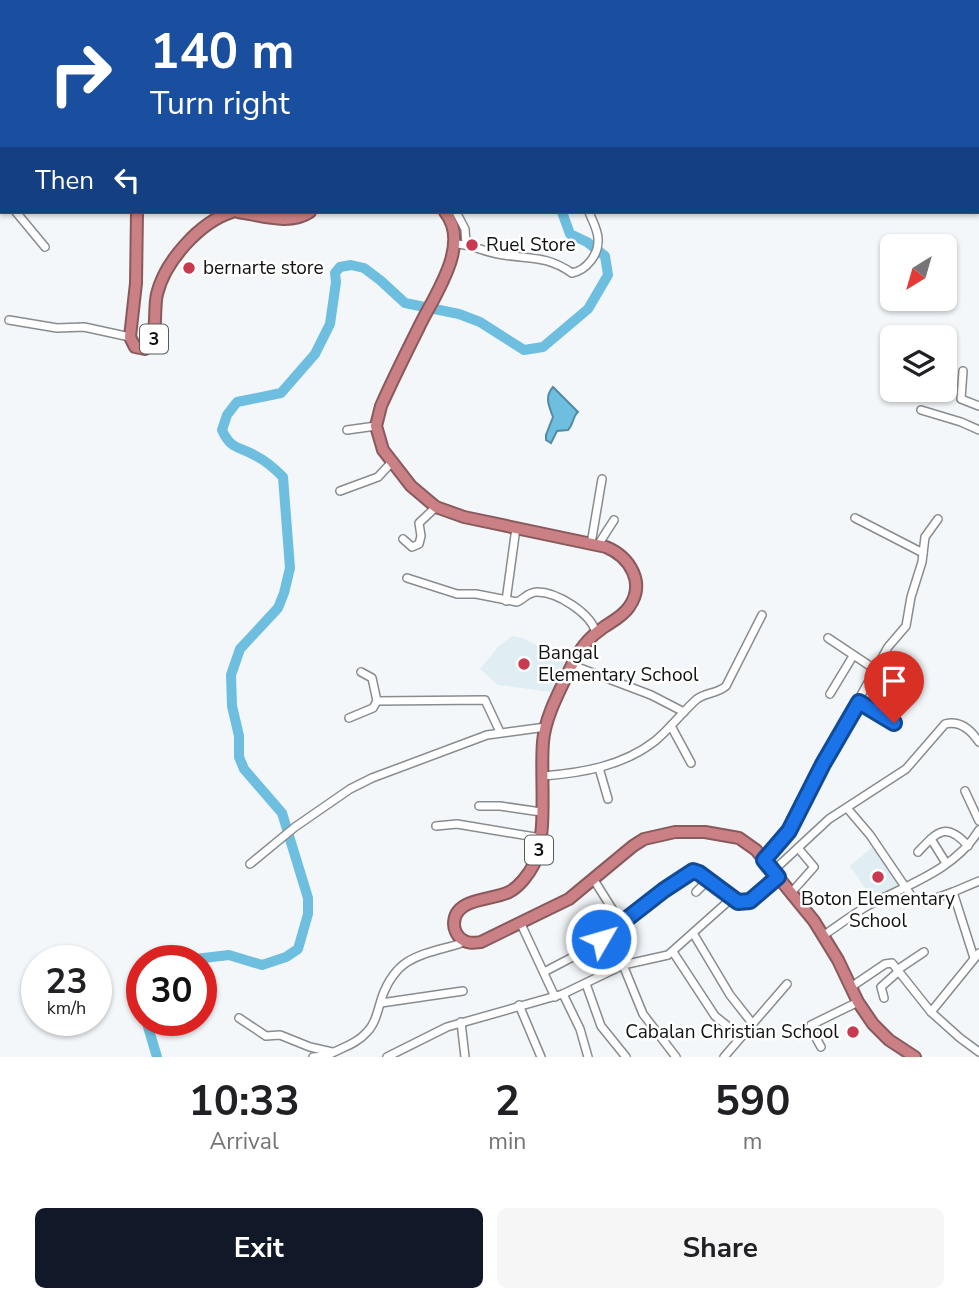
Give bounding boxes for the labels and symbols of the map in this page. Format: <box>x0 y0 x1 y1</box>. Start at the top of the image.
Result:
place label: Ruel Store <box>486 232 576 258</box>
north arrow <box>880 234 957 312</box>
marker: Ruel Store <box>464 237 480 253</box>
place label: bernarte store <box>203 255 324 281</box>
marker: bernarte store <box>181 260 197 276</box>
road number: 3 <box>140 324 168 354</box>
place label: Bangal Elementary School <box>538 640 699 688</box>
pin <box>864 651 924 723</box>
marker: Bangal Elementary School <box>516 656 532 672</box>
road number: 3 <box>525 836 553 864</box>
marker: Boton Elementary School <box>870 869 886 885</box>
place label: Boton Elementary School <box>801 886 955 934</box>
position arrow <box>564 902 638 976</box>
speed limit sign: 30 <box>126 945 217 1036</box>
place label: Cabalan Christian School <box>625 1019 839 1045</box>
marker: Cabalan Christian School <box>845 1024 861 1040</box>

